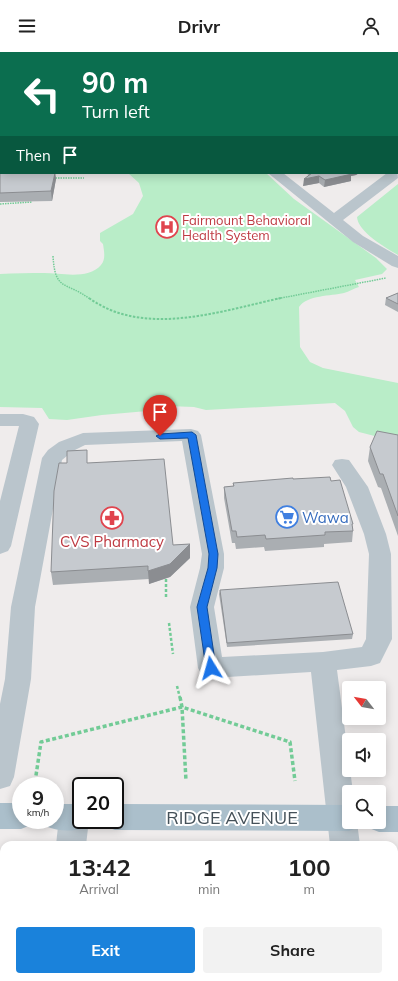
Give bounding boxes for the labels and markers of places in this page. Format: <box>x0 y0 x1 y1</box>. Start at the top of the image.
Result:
place label: Fairmount Behavioral Health System <box>182 212 311 243</box>
hospital icon: Fairmount Behavioral Health System <box>154 214 180 240</box>
pin <box>143 395 177 436</box>
supermarket icon: Wawa <box>274 504 300 530</box>
pharmacy icon: CVS Pharmacy <box>99 505 125 531</box>
place label: Wawa <box>302 508 349 527</box>
place label: CVS Pharmacy <box>60 532 164 551</box>

